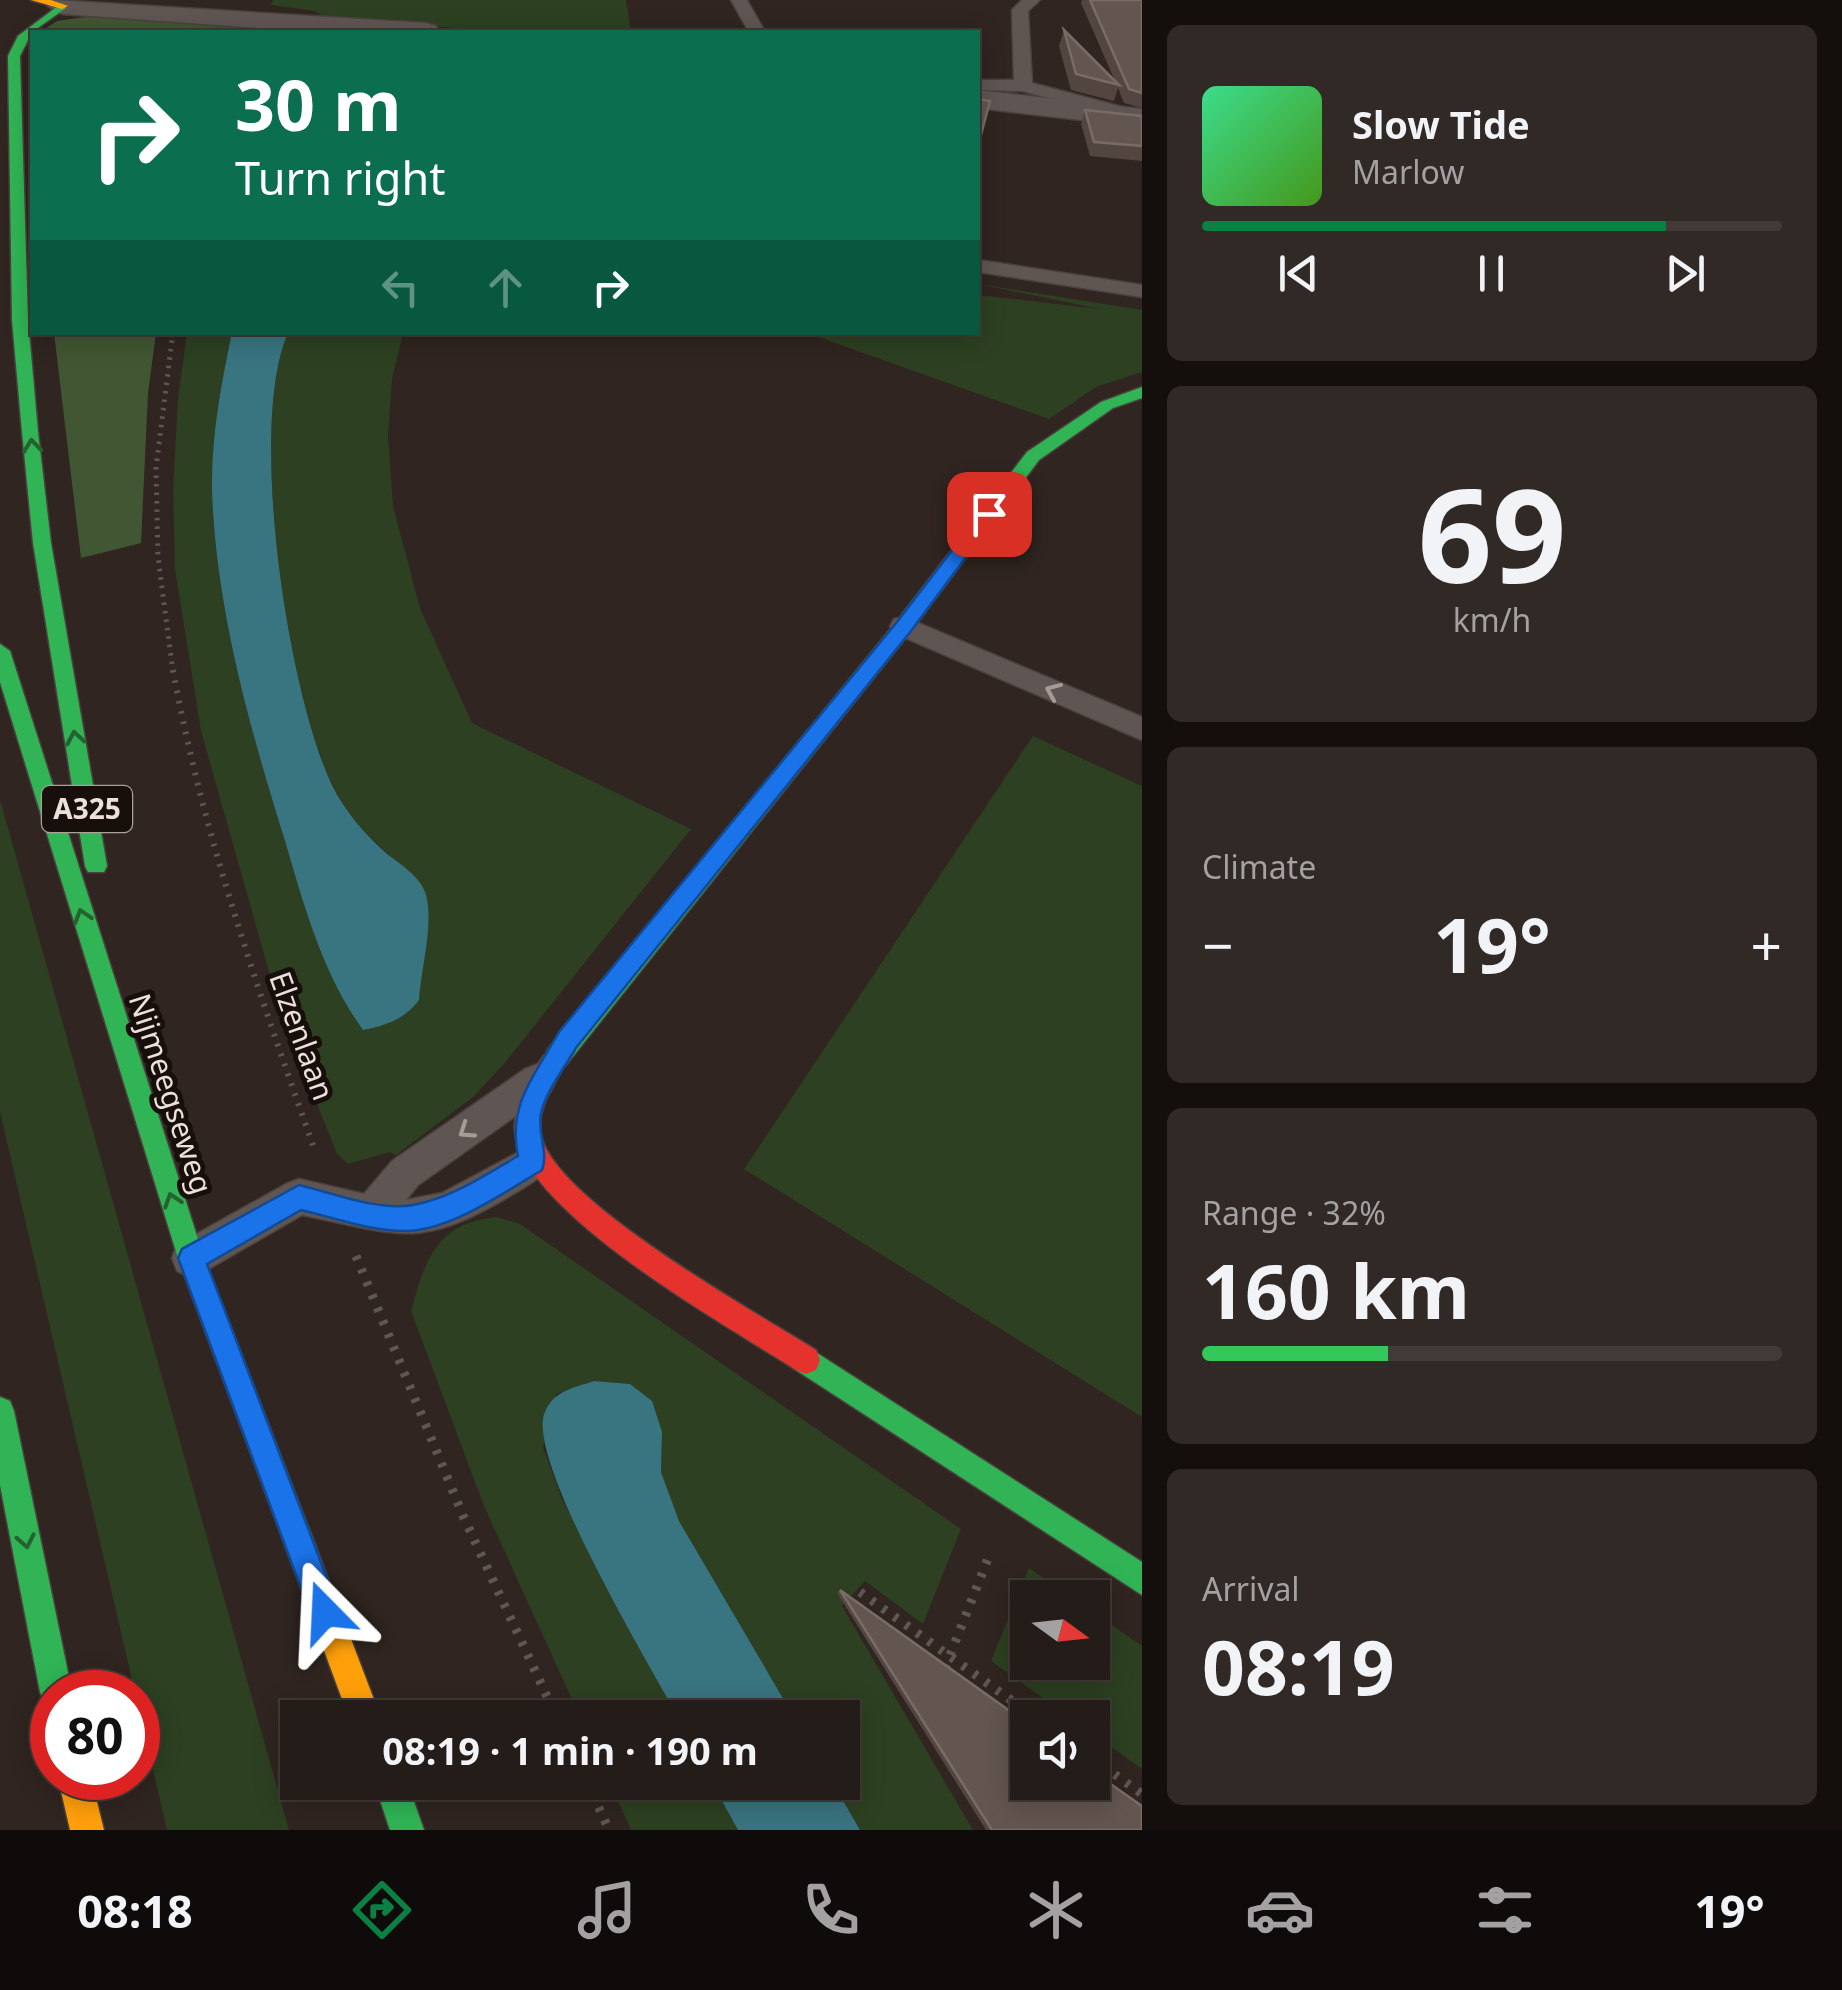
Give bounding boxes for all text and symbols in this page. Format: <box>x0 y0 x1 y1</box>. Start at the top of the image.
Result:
text: 30 m <box>235 56 402 152</box>
icon: right <box>70 70 200 200</box>
text: Slow Tide <box>1352 98 1530 150</box>
text: Turn right <box>235 147 446 208</box>
text: Marlow <box>1352 150 1464 193</box>
icon: previous <box>1271 246 1326 301</box>
icon: pause <box>1464 246 1519 301</box>
icon: next <box>1658 246 1713 301</box>
icon: left <box>373 260 428 315</box>
icon: ahead <box>478 260 533 315</box>
icon: right <box>583 260 638 315</box>
one-way arrow <box>22 437 43 453</box>
text: 69 <box>1418 444 1566 621</box>
pin <box>947 472 1032 557</box>
icon: arrive <box>962 487 1017 542</box>
text: km/h <box>1453 598 1531 641</box>
one-way arrow <box>1045 683 1063 703</box>
one-way arrow <box>65 730 86 746</box>
road number: A325 <box>42 786 132 832</box>
text: Climate <box>1202 845 1316 888</box>
text: 19° <box>1433 893 1551 995</box>
text: − <box>1202 907 1233 982</box>
text: + <box>1751 907 1782 982</box>
one-way arrow <box>73 908 94 925</box>
street label: Elzenlaan <box>260 966 345 1105</box>
street label: Nijmeegseweg <box>120 988 223 1199</box>
one-way arrow <box>458 1119 477 1137</box>
text: Range · 32% <box>1202 1191 1386 1234</box>
one-way arrow <box>164 1192 184 1209</box>
text: 160 km <box>1202 1239 1470 1341</box>
one-way arrow <box>14 1532 35 1549</box>
position arrow <box>273 1560 377 1664</box>
text: Arrival <box>1202 1567 1300 1610</box>
north arrow <box>1010 1580 1110 1680</box>
map controls <box>1010 1580 1110 1800</box>
text: 08:19 <box>1202 1615 1395 1717</box>
speed limit sign: 80 <box>30 1670 160 1800</box>
button: sound <box>1010 1700 1110 1800</box>
text: 08:19 · 1 min · 190 m <box>382 1724 758 1776</box>
icon: directions <box>347 1875 417 1945</box>
icon: music <box>572 1875 642 1945</box>
icon: phone <box>796 1875 866 1945</box>
icon: climate <box>1021 1875 1091 1945</box>
icon: car <box>1245 1875 1315 1945</box>
icon: filters <box>1470 1875 1540 1945</box>
text: 08:18 <box>77 1880 193 1941</box>
text: 19° <box>1694 1880 1765 1941</box>

